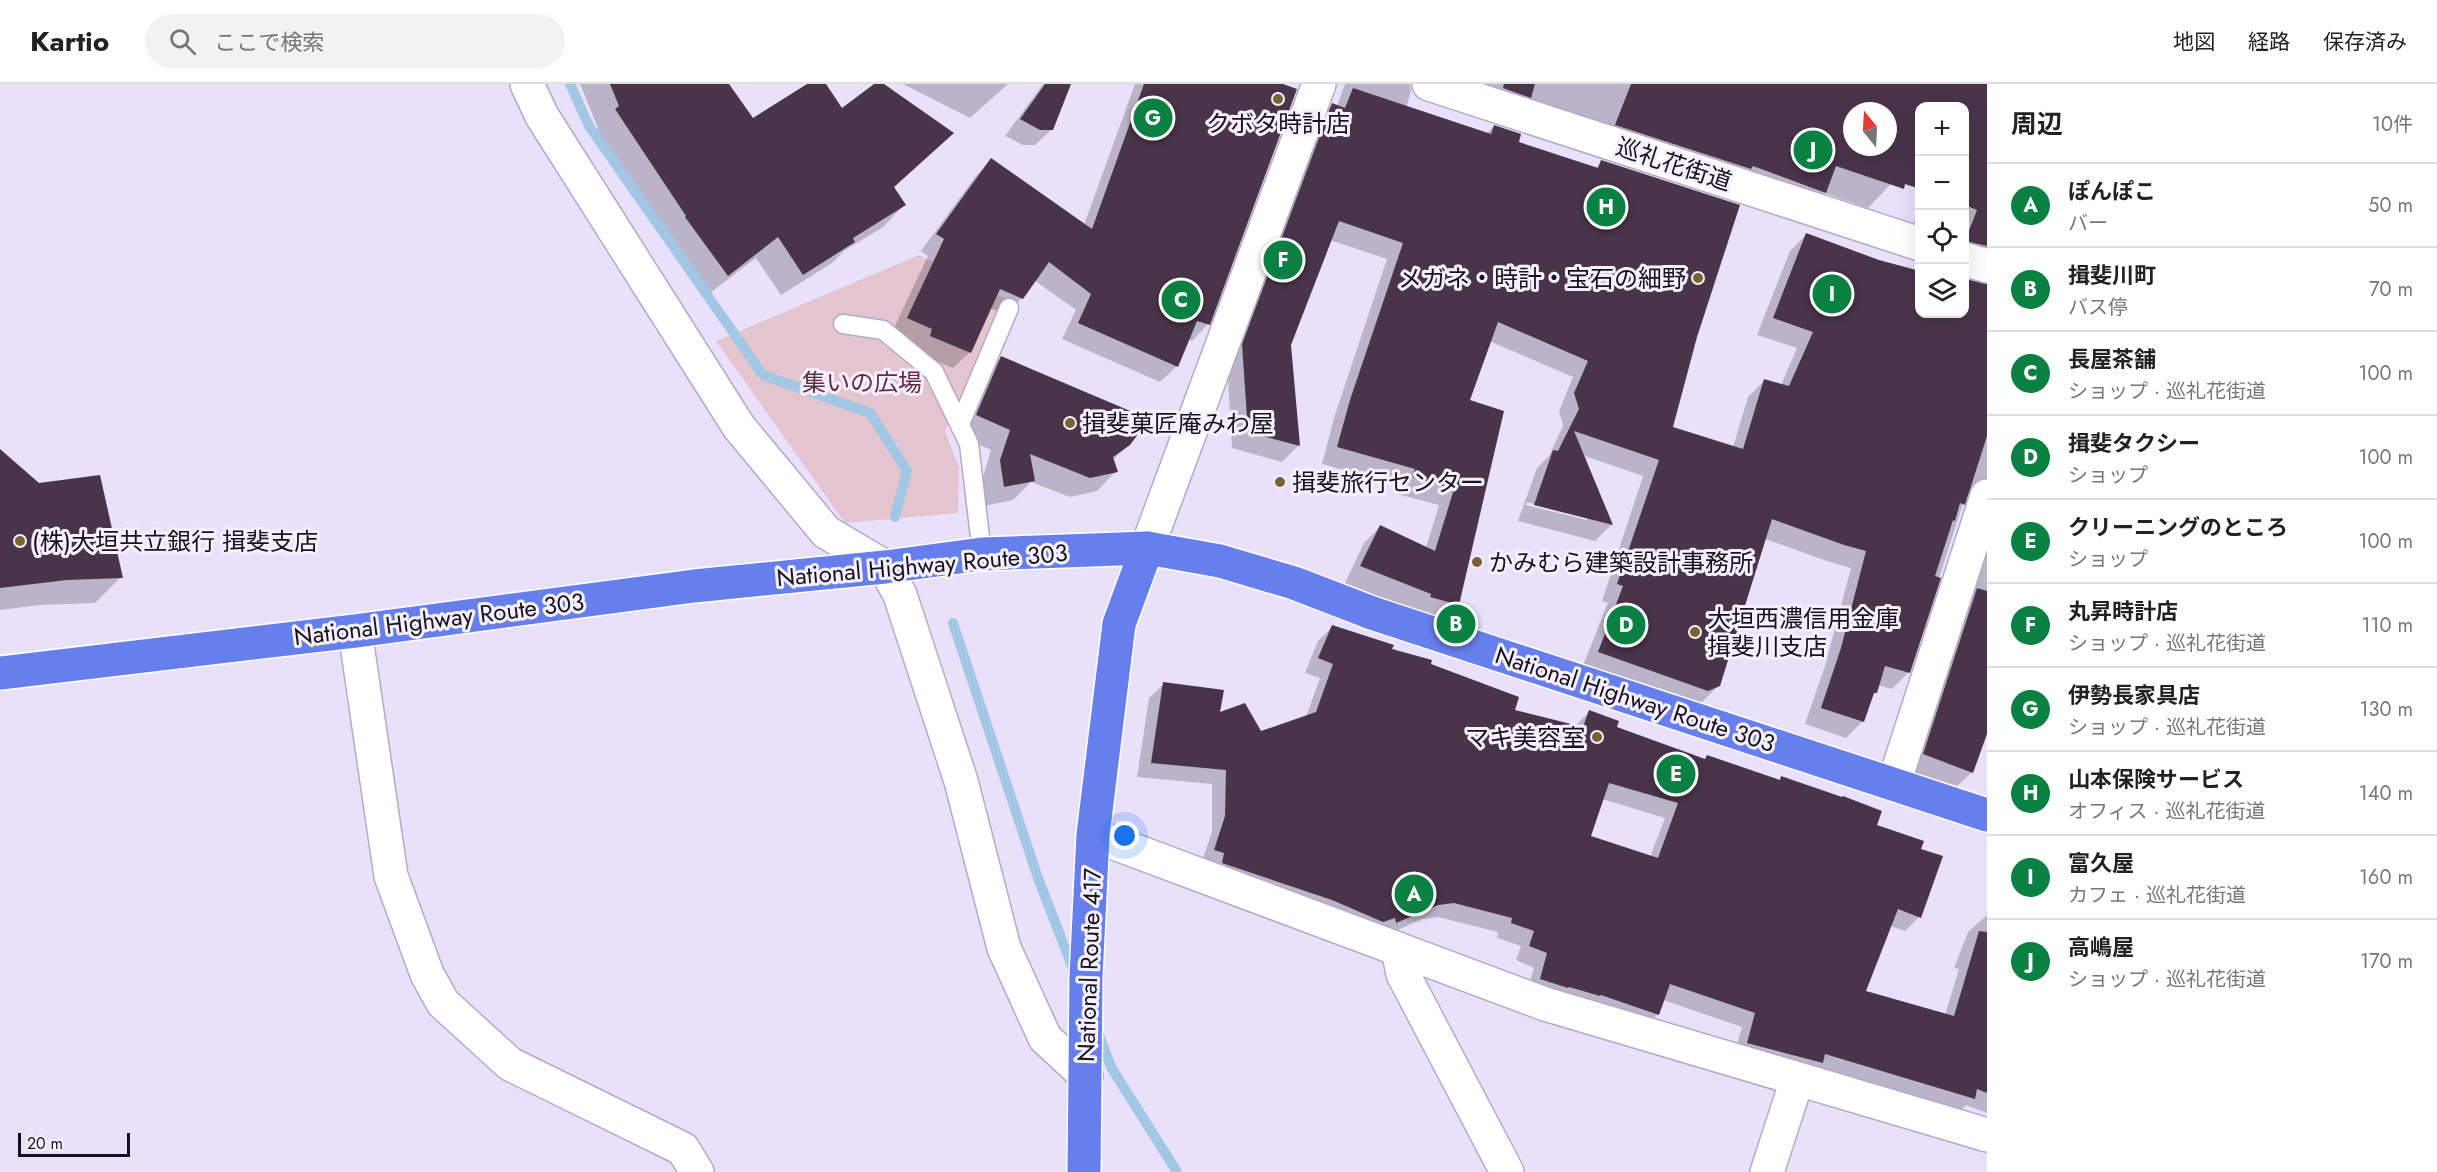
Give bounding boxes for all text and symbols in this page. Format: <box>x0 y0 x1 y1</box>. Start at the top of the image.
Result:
search box <box>145 14 565 68</box>
text: Kartio <box>30 21 109 62</box>
icon: search <box>166 25 199 58</box>
text: ここで検索 <box>214 26 324 58</box>
text: 地図 <box>2173 27 2215 57</box>
text: 経路 <box>2248 27 2290 57</box>
text: 保存済み <box>2323 27 2407 57</box>
marker: クボタ時計店 <box>1271 92 1285 106</box>
pin: G <box>1134 96 1172 141</box>
north arrow <box>1843 102 1897 156</box>
map controls <box>1915 102 1969 318</box>
button: + <box>1915 102 1969 156</box>
text: 周辺 <box>2011 105 2063 143</box>
place label: クボタ時計店 <box>1206 106 1350 141</box>
text: 10件 <box>2372 110 2413 139</box>
pin: J <box>1794 128 1832 172</box>
street label: 巡礼花街道 <box>1612 129 1736 199</box>
button: − <box>1915 156 1969 210</box>
text: ぽんぽこ <box>2068 175 2156 207</box>
pin: H <box>1586 184 1626 230</box>
text: A <box>2023 191 2038 220</box>
text: 50 m <box>2368 191 2413 220</box>
text: バー <box>2068 209 2108 238</box>
button: locate <box>1915 210 1969 264</box>
pin: F <box>1264 238 1302 282</box>
text: 揖斐川町 <box>2068 259 2156 291</box>
place label: メガネ・時計・宝石の細野 <box>1398 261 1686 296</box>
button: layers <box>1915 264 1969 318</box>
marker: メガネ・時計・宝石の細野 <box>1691 271 1705 285</box>
pin: I <box>1812 272 1852 316</box>
text: B <box>2024 275 2037 304</box>
text: 70 m <box>2369 275 2413 304</box>
pin: C <box>1162 278 1200 322</box>
text: バス停 <box>2068 293 2128 322</box>
text: 長屋茶舗 <box>2068 343 2156 375</box>
text: C <box>2023 359 2038 388</box>
text: 100 m <box>2358 359 2413 388</box>
park label: 集いの広場 <box>802 365 922 400</box>
text: ショップ · 巡礼花街道 <box>2068 377 2266 406</box>
place label: 揖斐菓匠庵みわ屋 <box>1082 406 1274 441</box>
marker: 揖斐菓匠庵みわ屋 <box>1063 416 1077 430</box>
text: 揖斐タクシー <box>2068 427 2200 459</box>
text: D <box>2023 443 2038 472</box>
text: 100 m <box>2358 443 2413 472</box>
text: ショップ <box>2068 461 2148 490</box>
place label: 揖斐旅行センター <box>1292 465 1484 500</box>
marker: 揖斐旅行センター <box>1273 475 1287 489</box>
text: クリーニングのところ <box>2068 511 2288 543</box>
place label: (株)大垣共立銀行 揖斐支店 <box>32 524 318 559</box>
text: E <box>2024 527 2037 556</box>
text: 100 m <box>2358 527 2413 556</box>
marker: (株)大垣共立銀行 揖斐支店 <box>13 534 27 548</box>
street label: National Highway Route 303 <box>775 535 1069 595</box>
place label: かみむら建築設計事務所 <box>1489 545 1753 580</box>
text: ショップ <box>2068 545 2148 574</box>
marker: かみむら建築設計事務所 <box>1470 555 1484 569</box>
street label: National Highway Route 303 <box>292 584 586 654</box>
text: 丸昇時計店 <box>2068 595 2178 627</box>
place label: 大垣西濃信用金庫 揖斐川支店 <box>1707 601 1899 664</box>
pin: B <box>1436 602 1476 646</box>
pin: D <box>1606 602 1646 648</box>
text: F <box>2025 611 2036 640</box>
text: 110 m <box>2361 611 2413 640</box>
marker: 大垣西濃信用金庫 揖斐川支店 <box>1688 625 1702 639</box>
text: ショップ · 巡礼花街道 <box>2068 629 2266 658</box>
street label: National Highway Route 303 <box>1491 637 1779 761</box>
text: 伊勢長家具店 <box>2068 679 2200 711</box>
text: G <box>2022 695 2039 724</box>
text: 130 m <box>2359 695 2413 724</box>
text: ショップ · 巡礼花街道 <box>2068 713 2266 742</box>
place label: マキ美容室 <box>1465 720 1585 755</box>
marker: マキ美容室 <box>1590 730 1604 744</box>
pin: E <box>1656 752 1696 796</box>
text: 山本保険サービス <box>2068 763 2244 795</box>
text: H <box>2023 779 2038 808</box>
text: 140 m <box>2359 779 2413 808</box>
text: オフィス · 巡礼花街道 <box>2068 797 2266 826</box>
your location <box>1110 821 1139 850</box>
text: 富久屋 <box>2068 847 2134 879</box>
text: I <box>2027 863 2034 892</box>
text: 160 m <box>2359 863 2413 892</box>
street label: National Route 417 <box>1068 867 1110 1063</box>
pin: A <box>1394 872 1434 916</box>
text: カフェ · 巡礼花街道 <box>2068 881 2246 910</box>
text: 高嶋屋 <box>2068 931 2134 963</box>
text: J <box>2027 947 2034 976</box>
text: 170 m <box>2360 947 2413 976</box>
text: ショップ · 巡礼花街道 <box>2068 965 2266 994</box>
scale bar <box>18 1130 130 1158</box>
text: 20 m <box>27 1132 63 1155</box>

